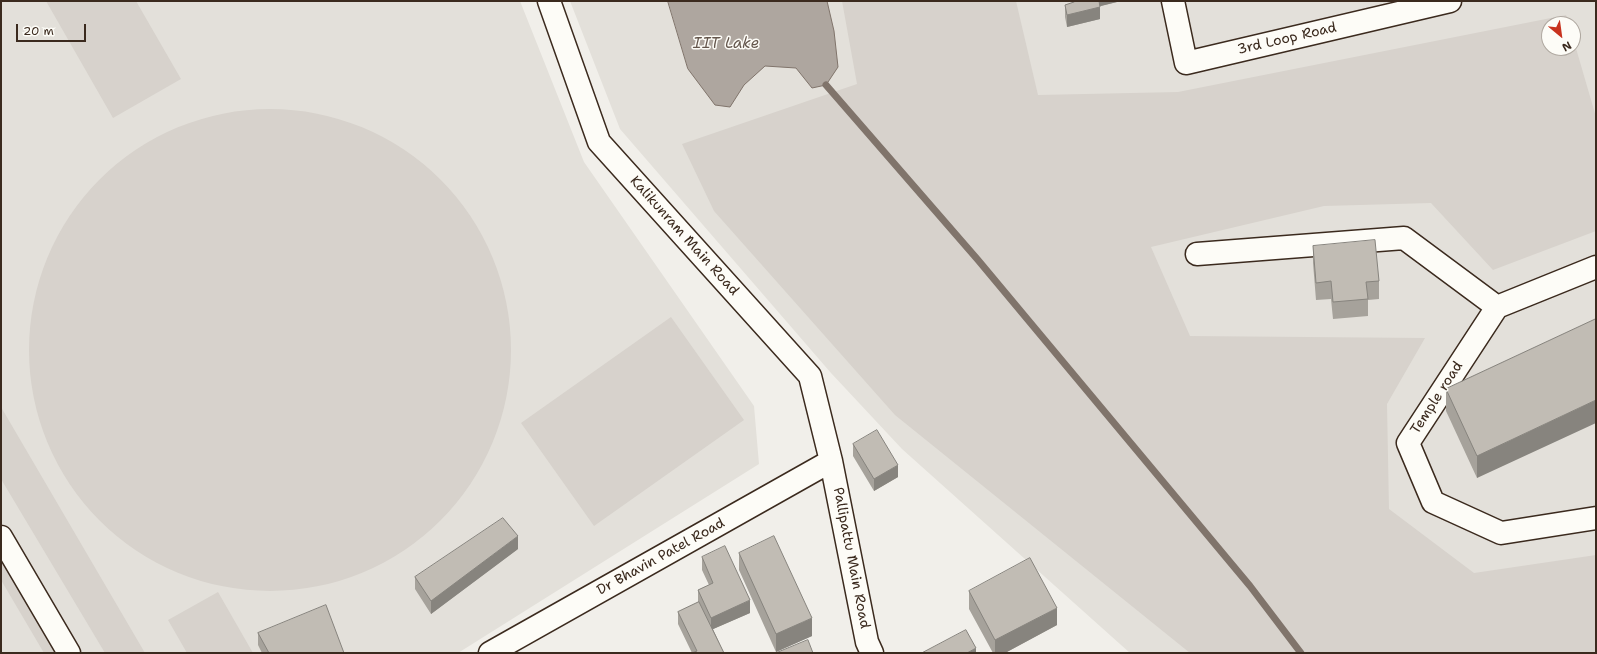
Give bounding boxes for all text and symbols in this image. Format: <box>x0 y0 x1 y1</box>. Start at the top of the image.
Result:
scale bar <box>18 16 88 42</box>
north arrow <box>1541 16 1581 56</box>
street label: 3rd Loop Road <box>1236 19 1338 59</box>
text: 20 m <box>23 23 54 39</box>
water label: IIT Lake <box>693 35 759 53</box>
text: N <box>1559 37 1574 55</box>
street label: Kalikunram Main Road <box>626 173 742 299</box>
street label: Temple road <box>1407 359 1467 437</box>
street label: Pallipattu Main Road <box>829 486 873 630</box>
street label: Dr Bhavin Patel Road <box>594 515 728 599</box>

